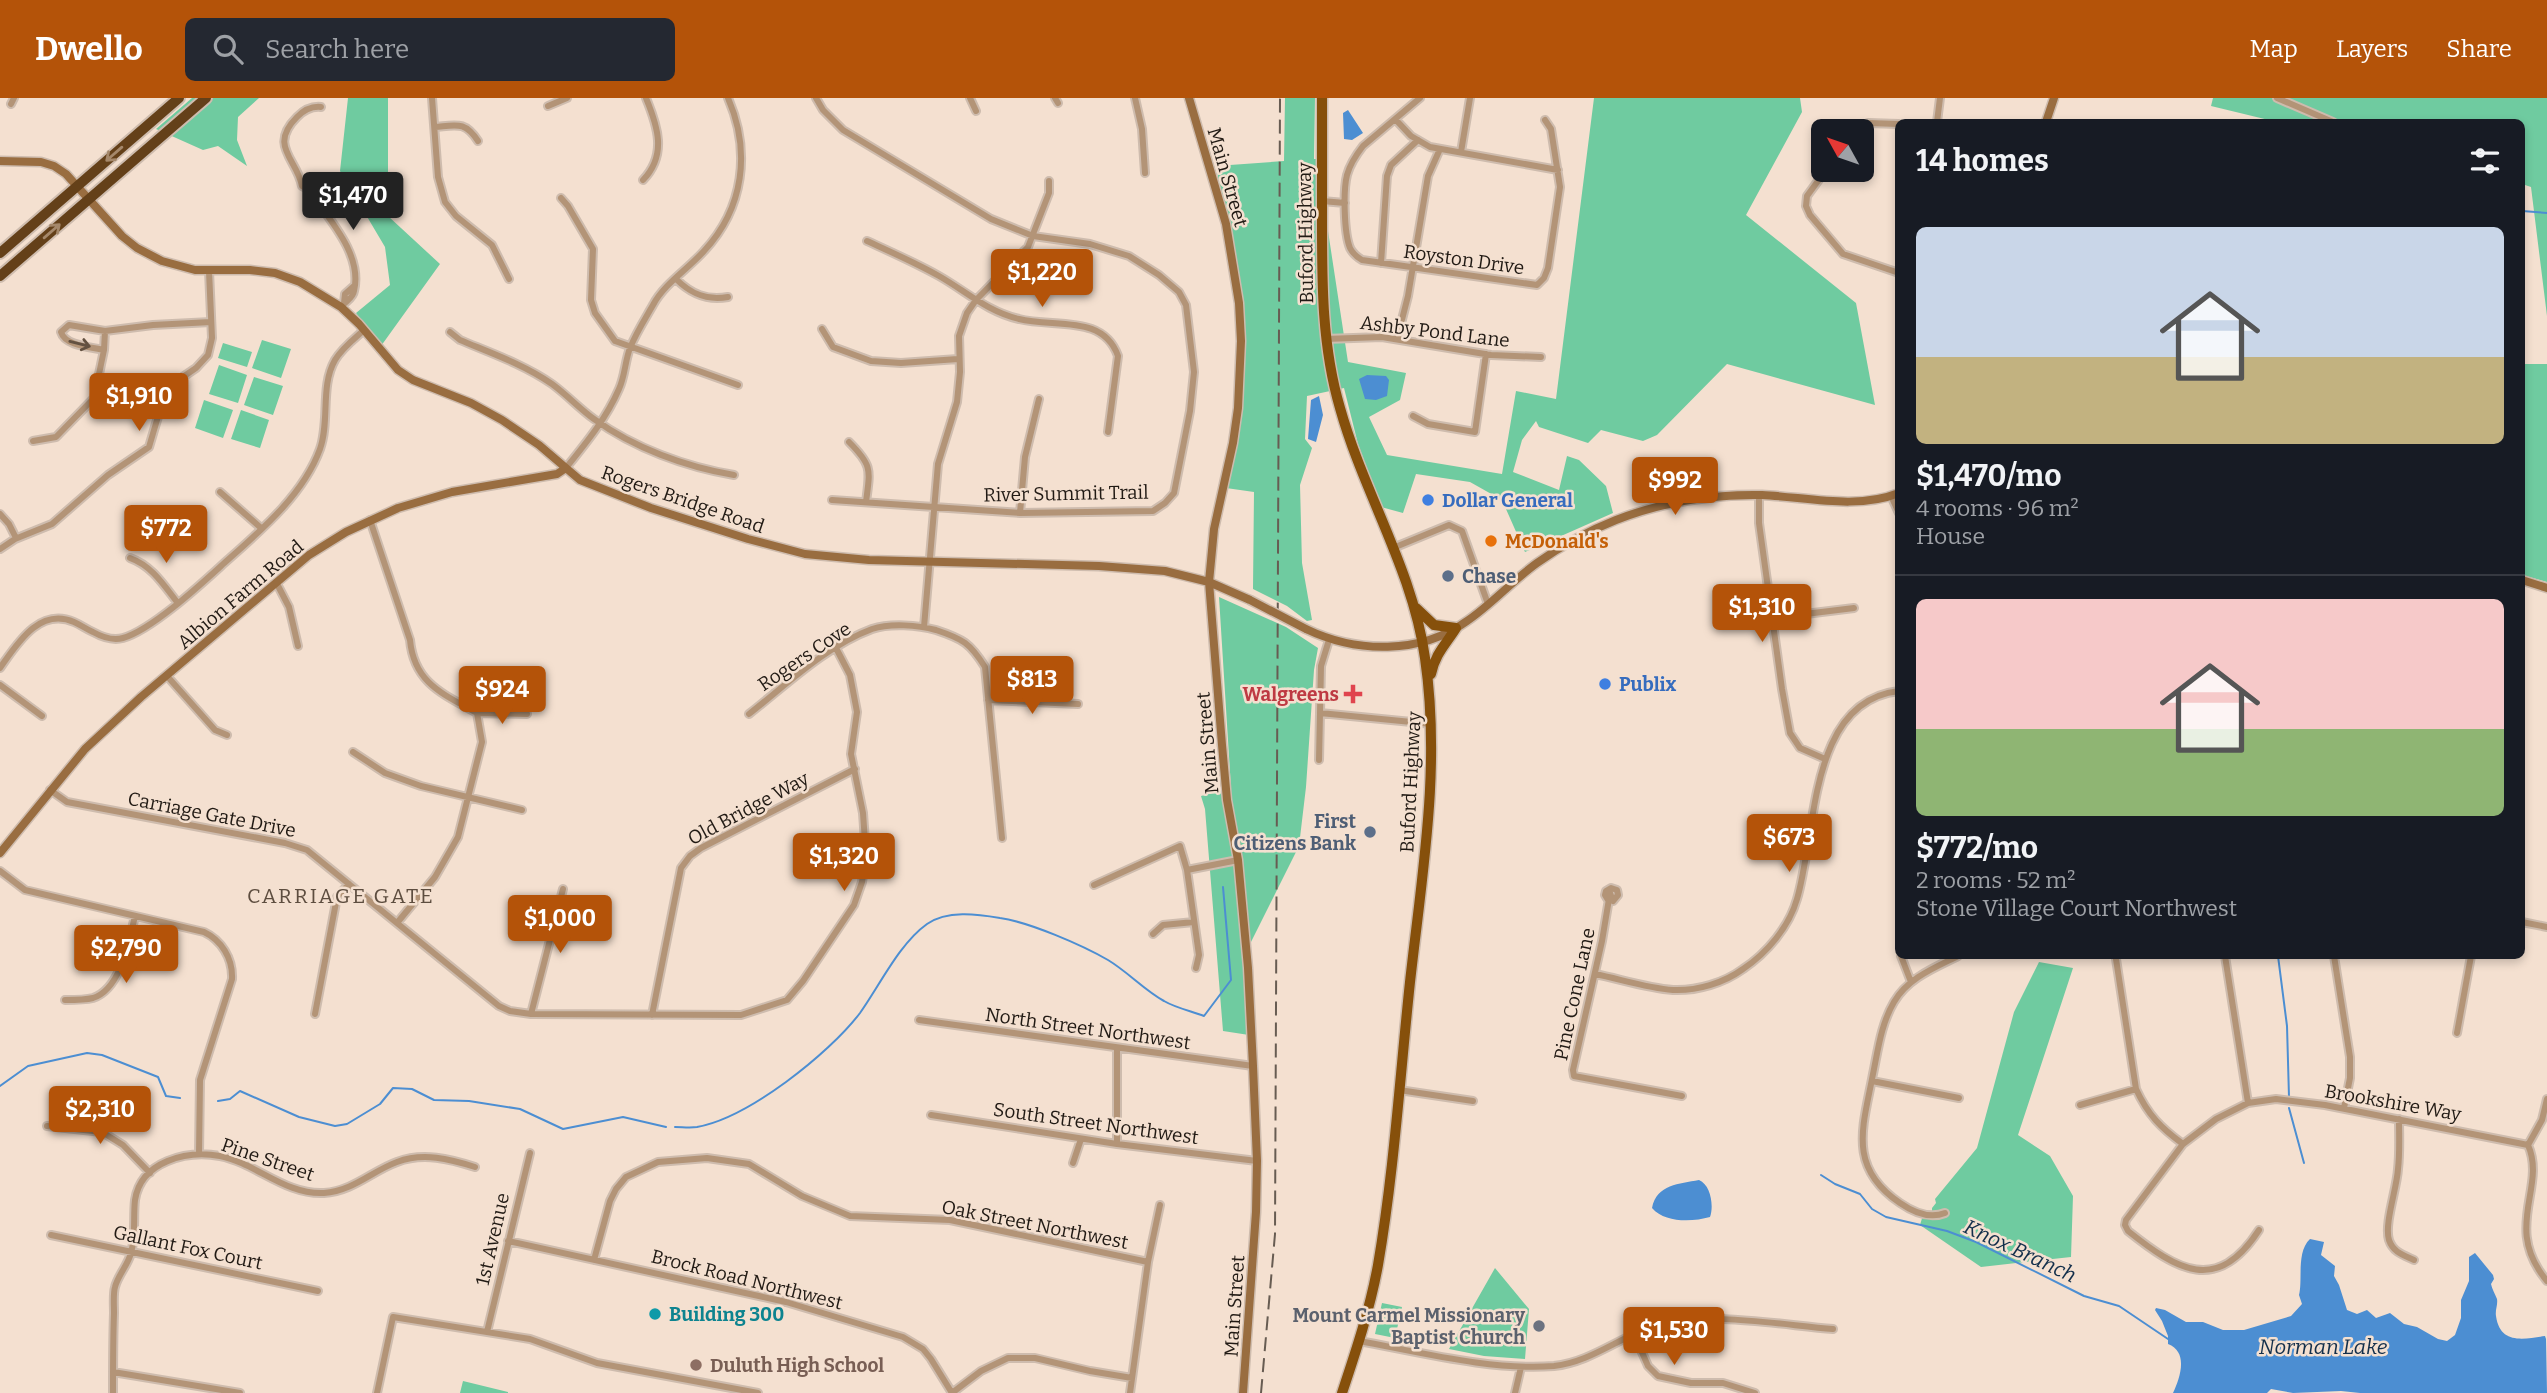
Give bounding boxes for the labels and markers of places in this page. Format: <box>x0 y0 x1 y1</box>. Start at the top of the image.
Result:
pin: $1,470 <box>296 172 410 232</box>
pin: $1,220 <box>985 250 1099 309</box>
pin: $1,910 <box>82 374 196 433</box>
pin: $992 <box>1634 458 1716 517</box>
place label: Dollar General <box>1442 489 1573 512</box>
marker: Dollar General <box>1420 492 1436 508</box>
pin: $772 <box>125 505 207 565</box>
place label: McDonald's <box>1505 530 1609 553</box>
marker: McDonald's <box>1483 533 1499 549</box>
place label: Chase <box>1462 565 1516 588</box>
marker: Chase <box>1440 568 1456 584</box>
pin: $1,310 <box>1705 584 1819 644</box>
pin: $813 <box>991 656 1073 716</box>
pin: $924 <box>461 666 543 726</box>
place label: Publix <box>1619 673 1676 696</box>
marker: Publix <box>1597 676 1613 692</box>
place label: Walgreens <box>1242 683 1339 706</box>
marker: Walgreens <box>1345 686 1361 702</box>
place label: First Citizens Bank <box>1234 810 1357 855</box>
pin: $673 <box>1748 814 1830 874</box>
marker: First Citizens Bank <box>1362 824 1378 840</box>
pin: $1,320 <box>787 834 901 893</box>
pin: $1,000 <box>503 896 617 955</box>
pin: $2,790 <box>69 926 183 985</box>
pin: $2,310 <box>43 1086 157 1146</box>
place label: Building 300 <box>669 1303 784 1326</box>
place label: Mount Carmel Missionary Baptist Church <box>1292 1304 1525 1349</box>
marker: Building 300 <box>647 1306 663 1322</box>
pin: $1,530 <box>1617 1308 1731 1367</box>
marker: Mount Carmel Missionary Baptist Church <box>1531 1318 1547 1334</box>
place label: Duluth High School <box>710 1354 884 1377</box>
marker: Duluth High School <box>688 1357 704 1373</box>

